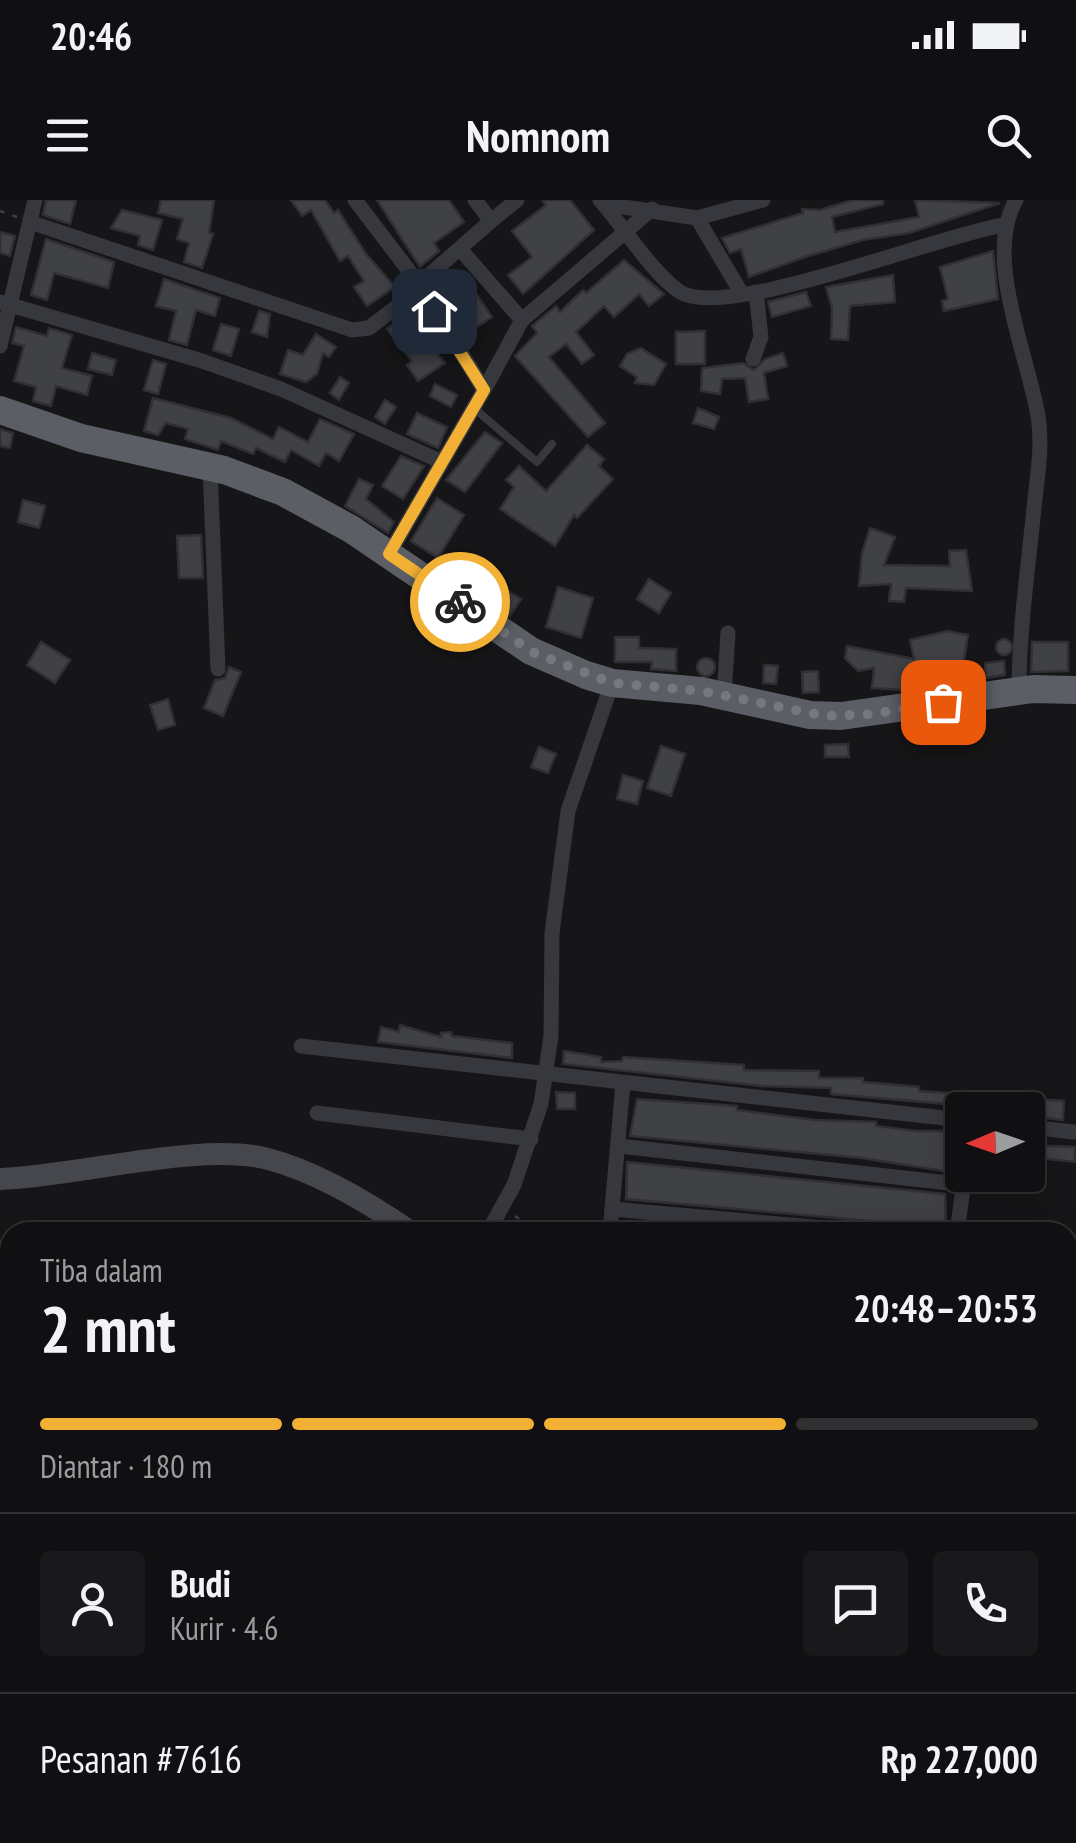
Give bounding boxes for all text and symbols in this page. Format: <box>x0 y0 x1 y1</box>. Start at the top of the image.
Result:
text: 20:46 <box>50 11 132 60</box>
text: Nomnom <box>466 106 610 164</box>
icon: menu <box>40 108 95 163</box>
icon: search <box>981 108 1036 163</box>
pin <box>392 269 477 354</box>
icon: home <box>407 284 462 339</box>
courier <box>410 552 510 652</box>
icon: bike <box>433 575 488 630</box>
pin <box>901 660 986 745</box>
icon: bag <box>916 675 971 730</box>
north arrow <box>945 1092 1045 1192</box>
map controls <box>945 1092 1045 1192</box>
text: Tiba dalam <box>40 1249 162 1291</box>
text: 20:48–20:53 <box>853 1283 1038 1332</box>
text: 2 mnt <box>40 1286 176 1370</box>
text: Diantar · 180 m <box>40 1445 212 1487</box>
button: person <box>40 1551 145 1656</box>
button: chat <box>803 1551 908 1656</box>
button: phone <box>933 1551 1038 1656</box>
text: Budi <box>170 1558 231 1607</box>
text: Kurir · 4.6 <box>170 1607 278 1649</box>
text: Pesanan #7616 <box>40 1734 242 1783</box>
text: Rp 227,000 <box>881 1734 1038 1783</box>

